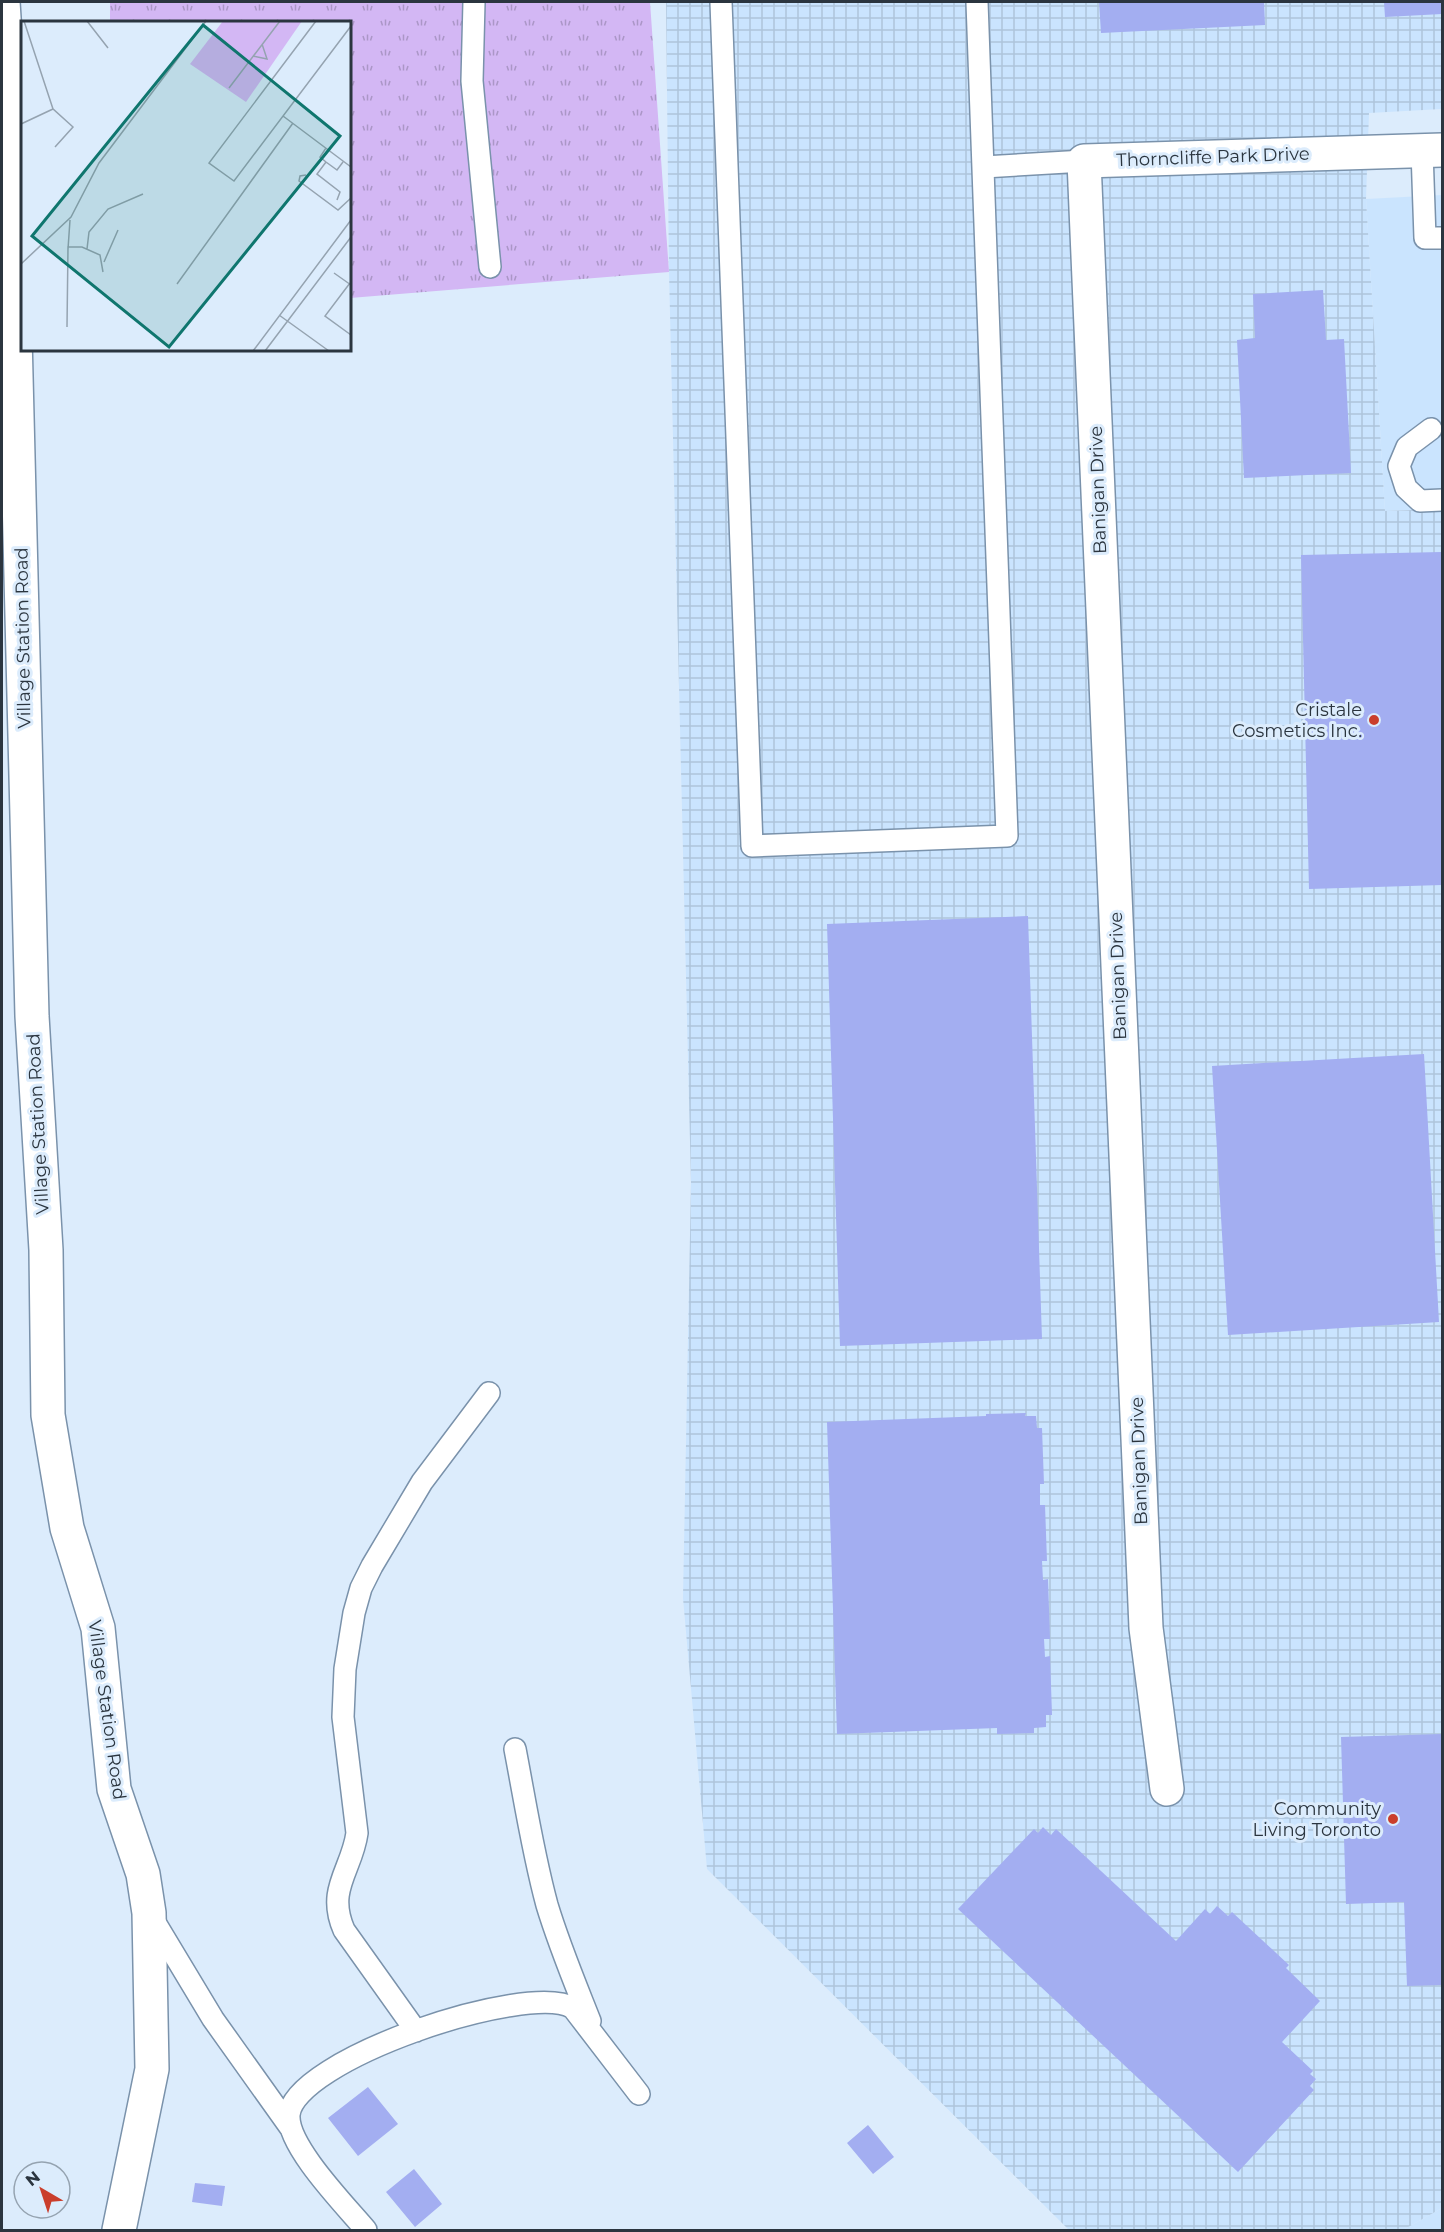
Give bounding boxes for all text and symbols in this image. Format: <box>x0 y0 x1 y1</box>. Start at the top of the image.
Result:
inset map <box>21 21 351 351</box>
street label: Thorncliffe Park Drive <box>1116 143 1310 171</box>
street label: Banigan Drive <box>1085 425 1111 554</box>
street label: Village Station Road <box>10 547 36 729</box>
place label: Cristale Cosmetics Inc. <box>1232 699 1362 742</box>
marker: Cristale Cosmetics Inc. <box>1367 713 1381 727</box>
street label: Banigan Drive <box>1105 911 1131 1040</box>
street label: Village Station Road <box>22 1033 54 1215</box>
street label: Banigan Drive <box>1126 1396 1152 1525</box>
street label: Village Station Road <box>83 1619 131 1801</box>
place label: Community Living Toronto <box>1252 1798 1381 1841</box>
marker: Community Living Toronto <box>1386 1812 1400 1826</box>
north arrow <box>12 2160 72 2220</box>
text: N <box>22 2167 44 2190</box>

